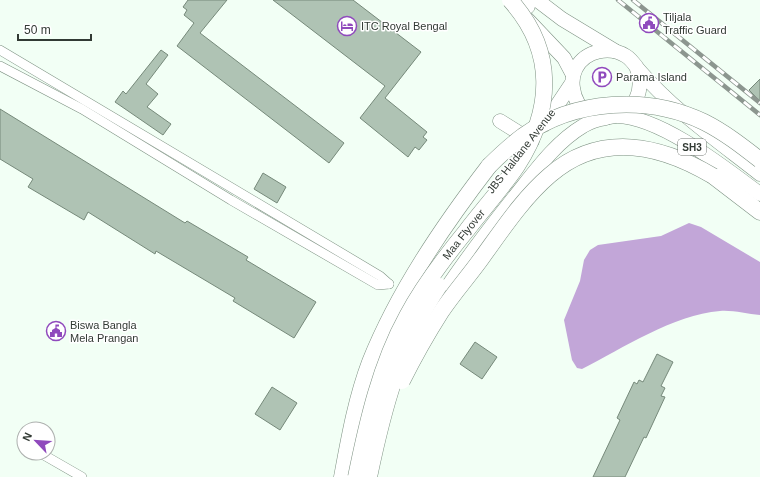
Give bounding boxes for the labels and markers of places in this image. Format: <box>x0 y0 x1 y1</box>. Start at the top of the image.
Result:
place label: Tiljala Traffic Guard <box>663 11 727 36</box>
public building icon: Tiljala Traffic Guard <box>638 12 660 34</box>
hotel icon: ITC Royal Bengal <box>336 15 358 37</box>
place label: ITC Royal Bengal <box>361 20 447 32</box>
parking icon: Parama Island <box>591 66 613 88</box>
place label: Parama Island <box>616 71 687 83</box>
place label: Biswa Bangla Mela Prangan <box>70 319 139 344</box>
public building icon: Biswa Bangla Mela Prangan <box>45 320 67 342</box>

